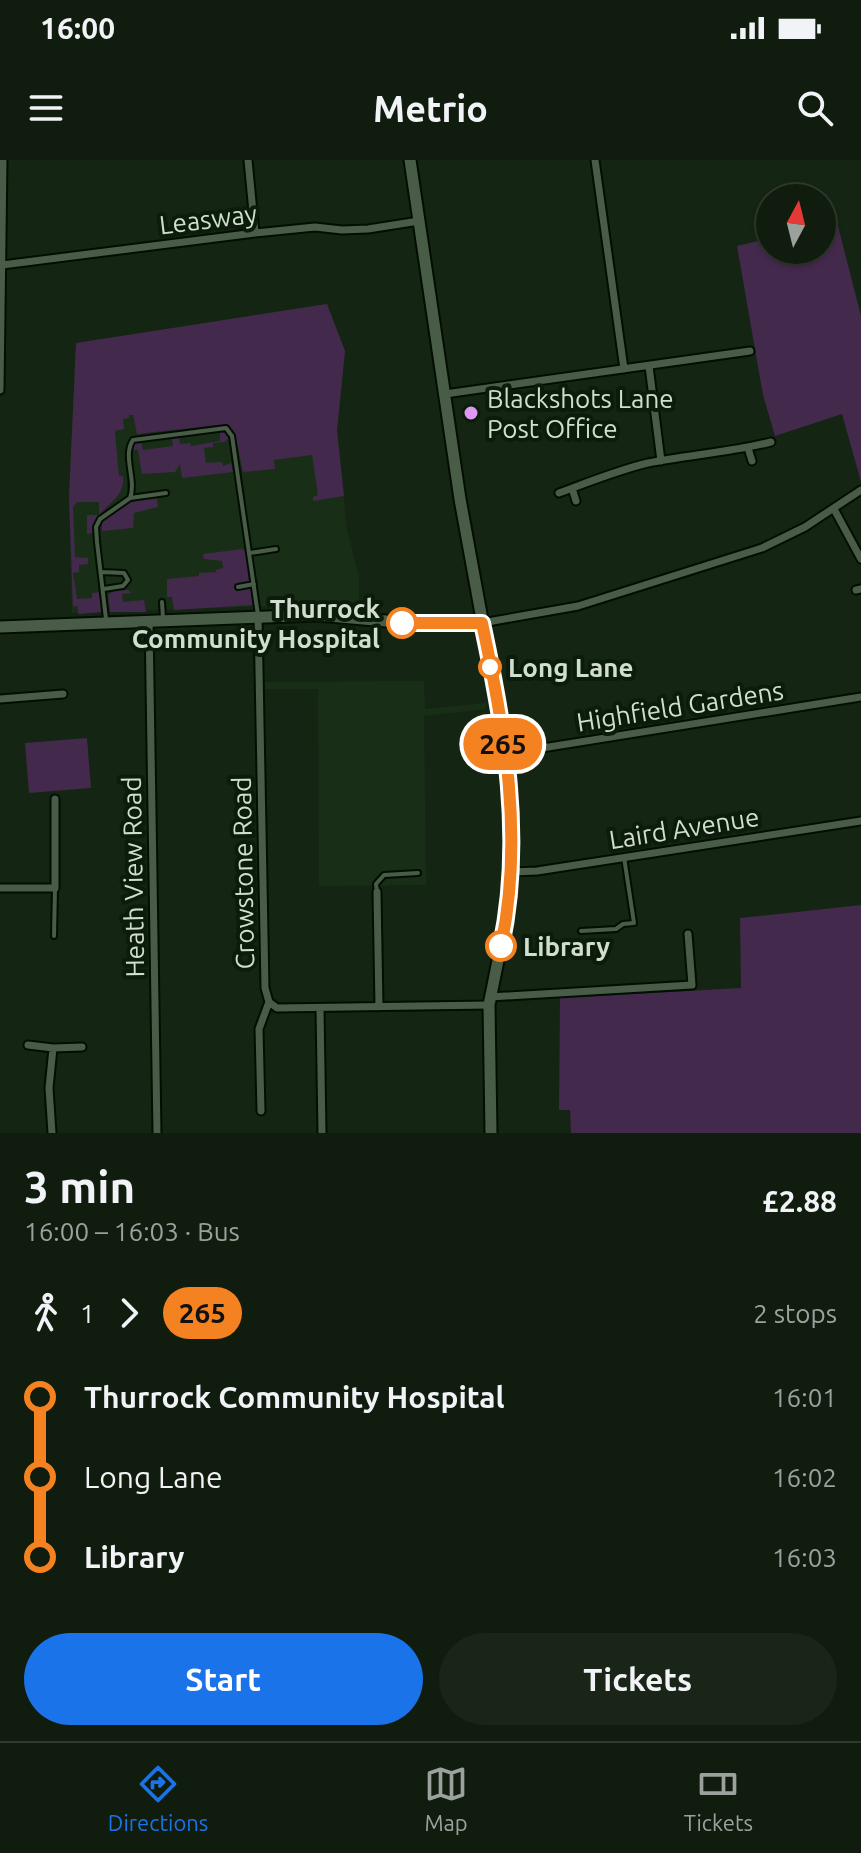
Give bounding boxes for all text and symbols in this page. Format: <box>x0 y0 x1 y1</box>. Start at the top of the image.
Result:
text: 16:00 <box>40 11 115 45</box>
icon: menu <box>24 86 68 130</box>
icon: search <box>793 86 837 130</box>
text: Metrio <box>373 88 488 129</box>
north arrow <box>756 184 836 264</box>
map controls <box>756 184 836 264</box>
street label: Leasway <box>157 199 259 239</box>
place label: Blackshots Lane Post Office <box>487 384 674 443</box>
marker: Blackshots Lane Post Office <box>462 404 480 422</box>
place label: Thurrock Community Hospital <box>132 594 380 653</box>
marker: Thurrock Community Hospital <box>387 608 417 638</box>
place label: Long Lane <box>508 653 633 682</box>
marker: Long Lane <box>479 656 501 678</box>
street label: Highfield Gardens <box>575 675 785 737</box>
line badge: 265 <box>457 718 549 770</box>
text: 265 <box>479 728 527 759</box>
street label: Heath View Road <box>117 776 149 978</box>
street label: Crowstone Road <box>227 776 259 970</box>
street label: Laird Avenue <box>607 802 761 854</box>
marker: Library <box>486 931 516 961</box>
place label: Library <box>523 932 610 961</box>
text: 3 min <box>24 1162 135 1211</box>
text: £2.88 <box>762 1184 837 1218</box>
text: 16:00 – 16:03 · Bus <box>24 1217 240 1246</box>
icon: walk <box>24 1291 68 1335</box>
icon: forward <box>107 1291 151 1335</box>
text: 265 <box>179 1297 226 1328</box>
text: 1 <box>80 1299 95 1328</box>
text: 2 stops <box>753 1299 837 1328</box>
text: Thurrock Community Hospital <box>84 1380 505 1414</box>
text: 16:01 <box>772 1383 837 1412</box>
text: Long Lane <box>84 1460 222 1494</box>
text: 16:02 <box>772 1463 837 1492</box>
text: Library <box>84 1540 184 1574</box>
text: 16:03 <box>772 1543 837 1572</box>
button: Start <box>24 1633 423 1725</box>
button: Tickets <box>439 1633 837 1725</box>
tab: Directions <box>108 1762 208 1835</box>
tab: Map <box>424 1762 468 1835</box>
tab: Tickets <box>684 1762 753 1835</box>

